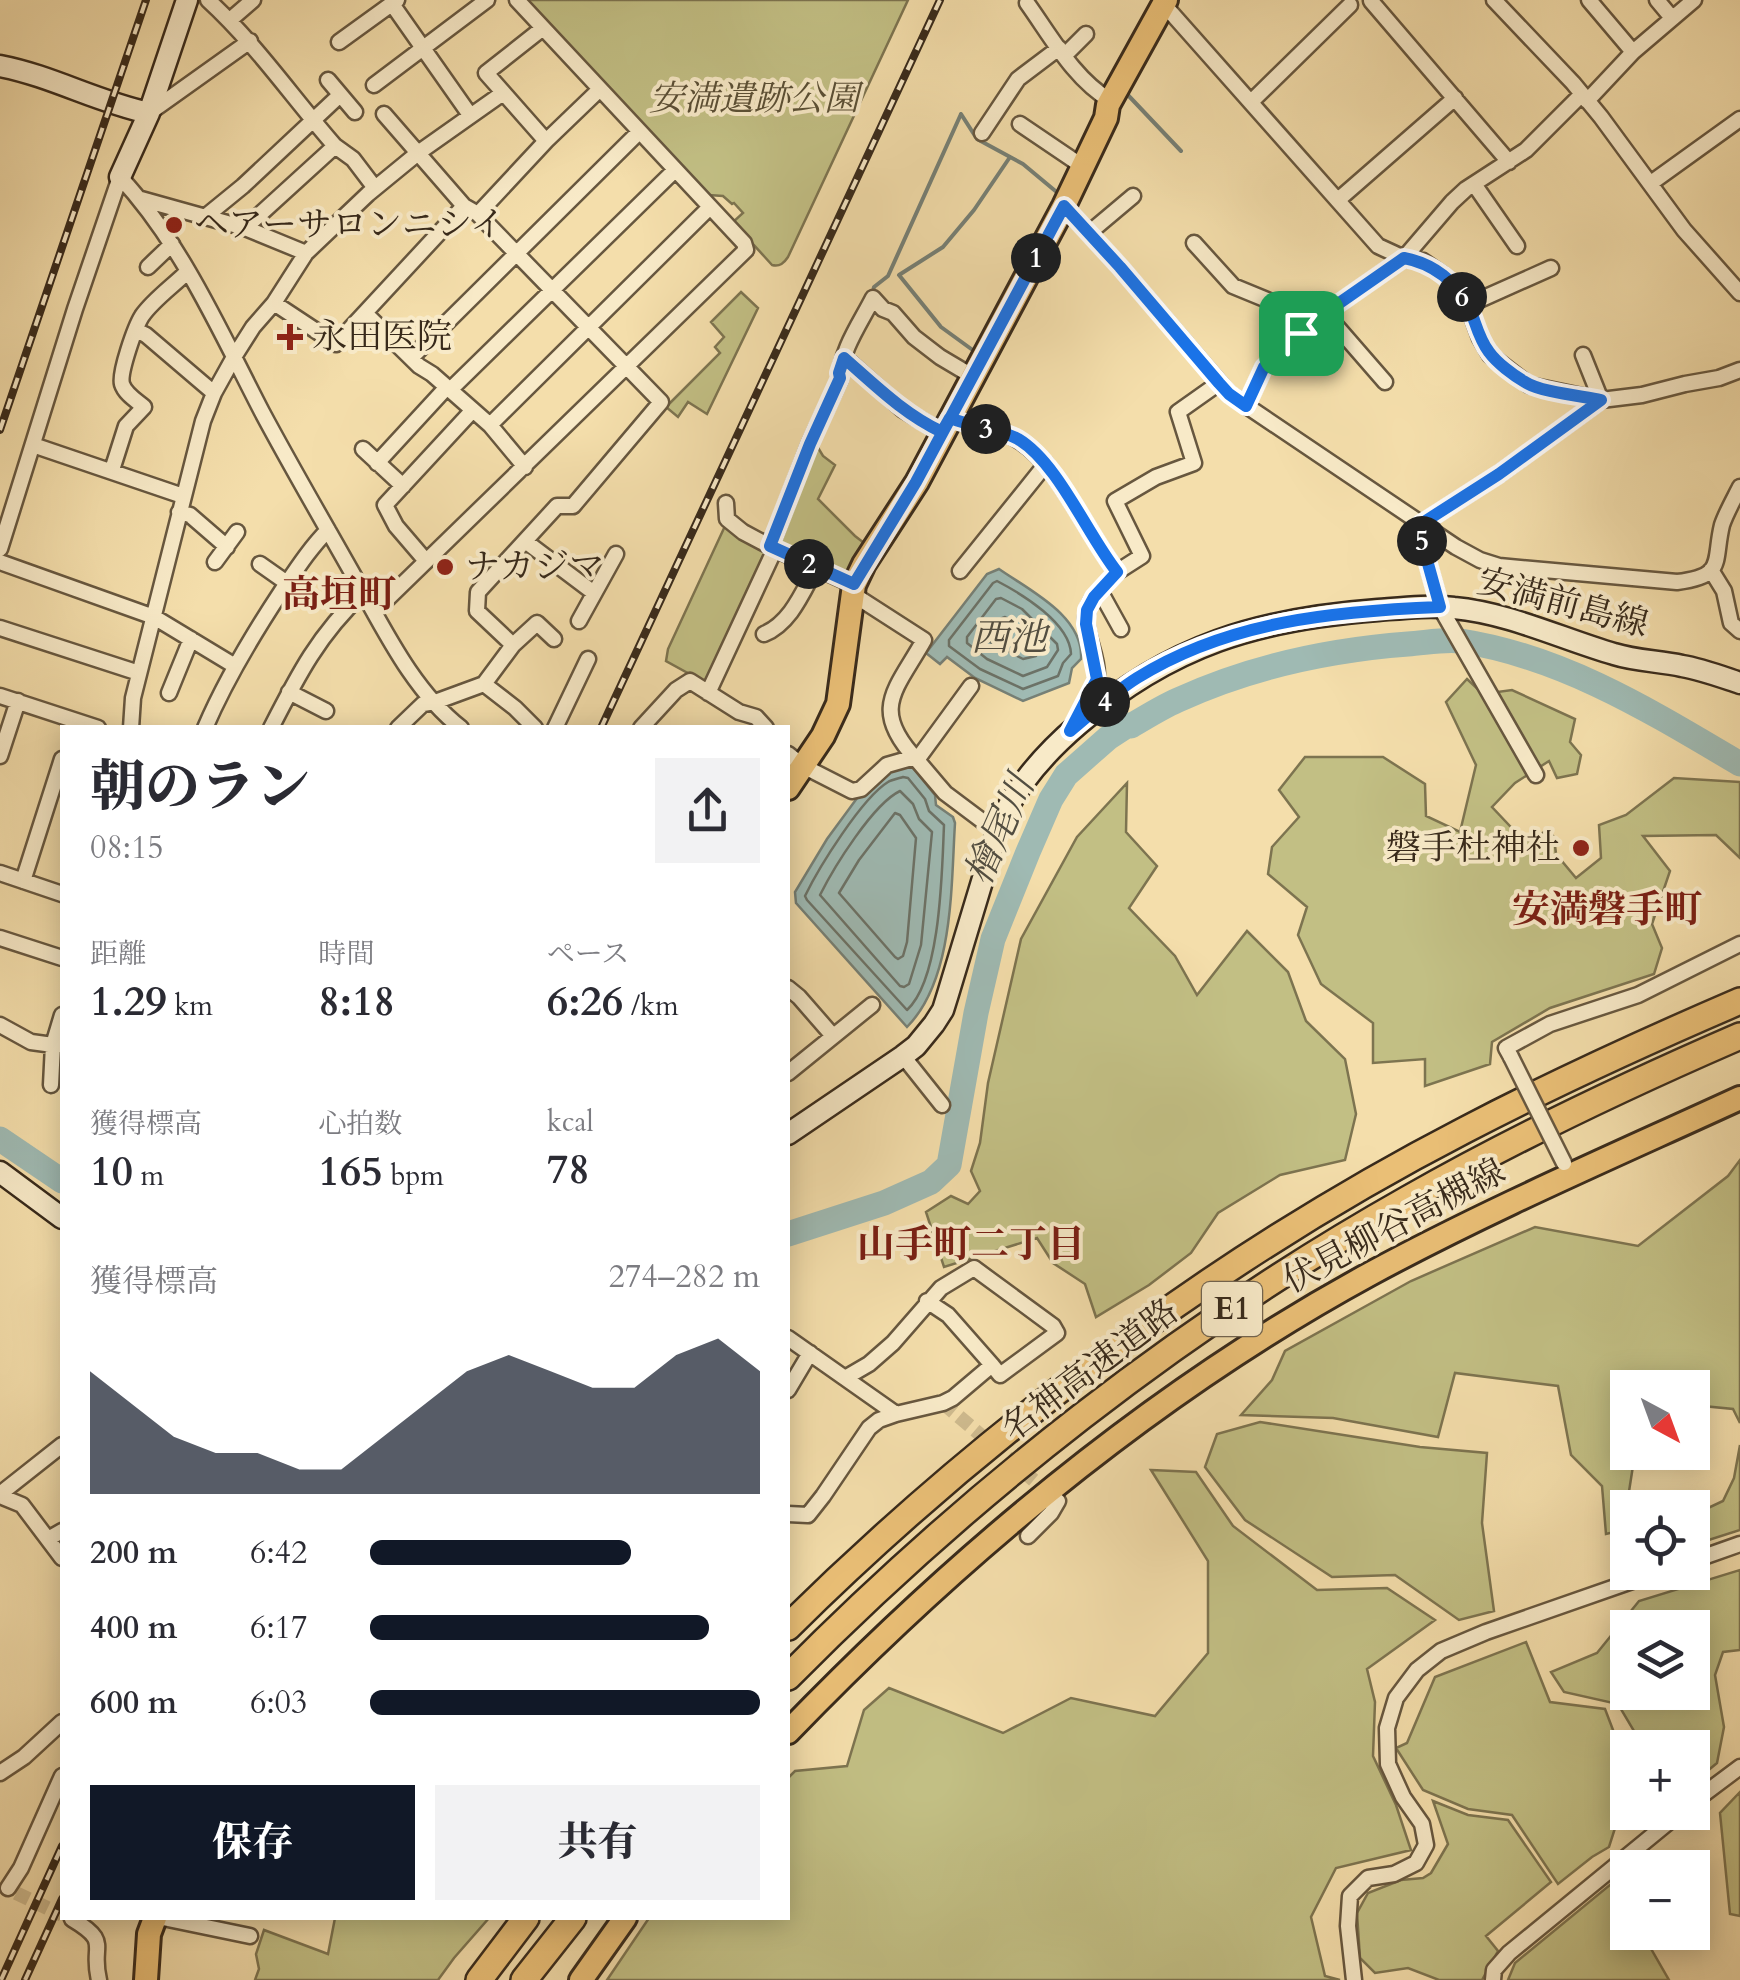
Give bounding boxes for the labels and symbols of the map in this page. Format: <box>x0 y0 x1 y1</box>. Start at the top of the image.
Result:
park label: 安満遺跡公園 <box>649 75 864 123</box>
place label: ヘアーサロンニシイ <box>194 201 505 249</box>
marker: ヘアーサロンニシイ <box>163 214 185 236</box>
pin: 1 <box>1011 233 1061 283</box>
pin: 6 <box>1437 272 1487 322</box>
pin <box>1259 291 1344 376</box>
place label: 永田医院 <box>312 313 452 361</box>
marker: 永田医院 <box>277 324 303 350</box>
pin: 3 <box>961 404 1011 454</box>
pin: 5 <box>1397 516 1447 566</box>
pin: 2 <box>784 539 834 589</box>
place label: ナカジマ <box>465 543 604 591</box>
marker: ナカジマ <box>434 556 456 578</box>
street label: 安満前島線 <box>1472 557 1654 649</box>
district label: 高垣町 <box>282 569 396 621</box>
water label: 西池 <box>971 612 1051 664</box>
pin: 4 <box>1080 677 1130 727</box>
water label: 檜尾川 <box>953 764 1049 893</box>
place label: 磐手杜神社 <box>1386 824 1561 872</box>
marker: 磐手杜神社 <box>1570 837 1592 859</box>
district label: 安満磐手町 <box>1512 884 1702 936</box>
street label: 伏見柳谷高槻線 <box>1275 1147 1513 1305</box>
district label: 山手町二丁目 <box>857 1219 1085 1271</box>
road number: E1 <box>1202 1282 1262 1336</box>
street label: 名神高速道路 <box>992 1288 1188 1452</box>
north arrow <box>1610 1370 1710 1470</box>

